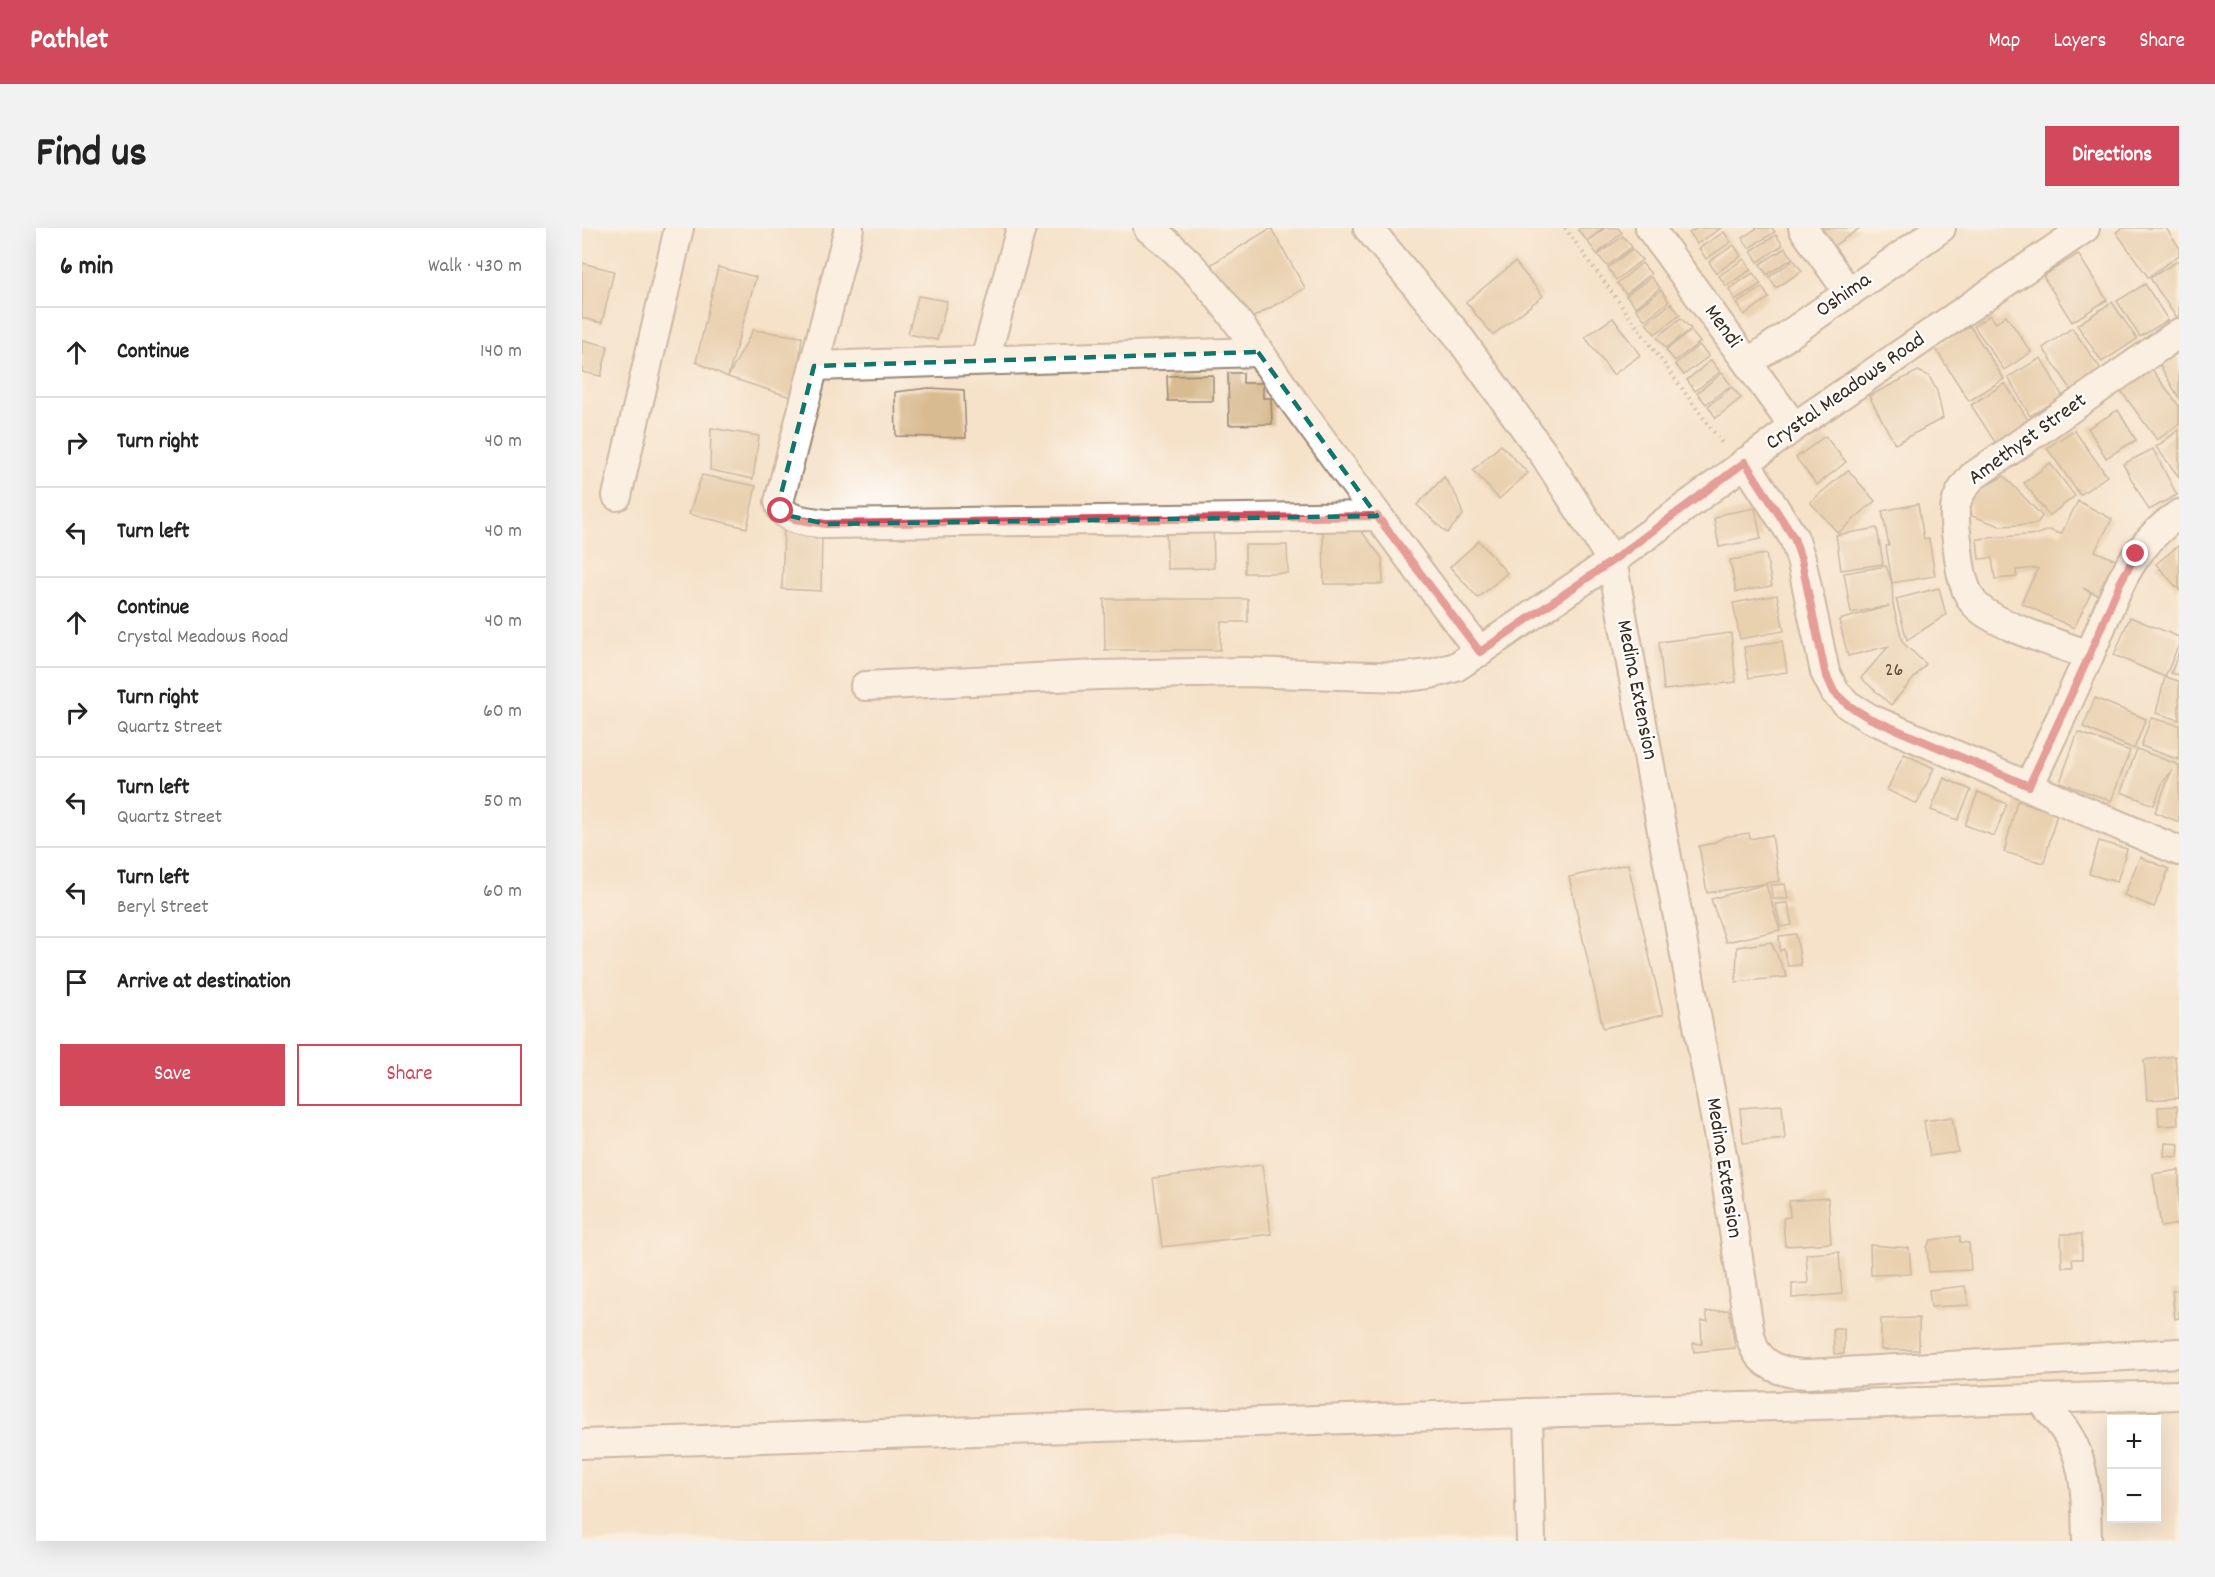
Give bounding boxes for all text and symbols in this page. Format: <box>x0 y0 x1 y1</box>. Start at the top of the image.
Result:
text: Pathlet <box>30 22 108 62</box>
text: Map <box>1989 27 2020 57</box>
text: Layers <box>2053 27 2106 57</box>
text: Share <box>2139 27 2185 57</box>
text: Find us <box>36 126 147 186</box>
button: Directions <box>2045 126 2179 186</box>
text: 6 min <box>60 249 113 286</box>
text: Walk · 430 m <box>428 253 522 281</box>
street label: Oshima <box>1810 265 1879 326</box>
street label: Mendi <box>1696 299 1748 355</box>
street label: Crystal Meadows Road <box>1760 325 1932 459</box>
icon: ahead <box>60 336 93 369</box>
text: Continue <box>117 337 189 368</box>
text: 140 m <box>480 338 522 366</box>
street label: Amethyst Street <box>1962 386 2094 494</box>
icon: right <box>60 426 93 459</box>
text: Turn right <box>117 427 199 458</box>
text: 40 m <box>484 428 522 456</box>
route start <box>767 497 793 523</box>
icon: left <box>60 516 93 549</box>
text: Turn left <box>117 517 189 548</box>
text: 40 m <box>484 518 522 546</box>
route end <box>2122 540 2148 566</box>
text: Continue <box>117 593 189 624</box>
icon: ahead <box>60 606 93 639</box>
text: 40 m <box>484 608 522 636</box>
street label: Medina Extension <box>1607 617 1665 763</box>
text: Crystal Meadows Road <box>117 624 288 652</box>
house number: 26 <box>1885 657 1903 685</box>
text: Turn right <box>117 683 199 714</box>
icon: right <box>60 696 93 729</box>
text: 60 m <box>483 698 522 726</box>
text: Quartz Street <box>117 714 222 742</box>
text: Turn left <box>117 773 189 804</box>
icon: left <box>60 786 93 819</box>
text: 50 m <box>484 788 522 816</box>
text: Quartz Street <box>117 804 222 832</box>
text: Turn left <box>117 863 189 894</box>
icon: left <box>60 876 93 909</box>
text: 60 m <box>483 878 522 906</box>
text: Beryl Street <box>117 894 209 922</box>
icon: arrive <box>60 966 93 999</box>
text: Arrive at destination <box>117 967 291 998</box>
button: Save <box>60 1044 285 1106</box>
button: Share <box>297 1044 522 1106</box>
street label: Medina Extension <box>1697 1096 1749 1240</box>
map controls <box>2107 1415 2161 1523</box>
button: + <box>2107 1415 2161 1469</box>
button: − <box>2107 1469 2161 1523</box>

